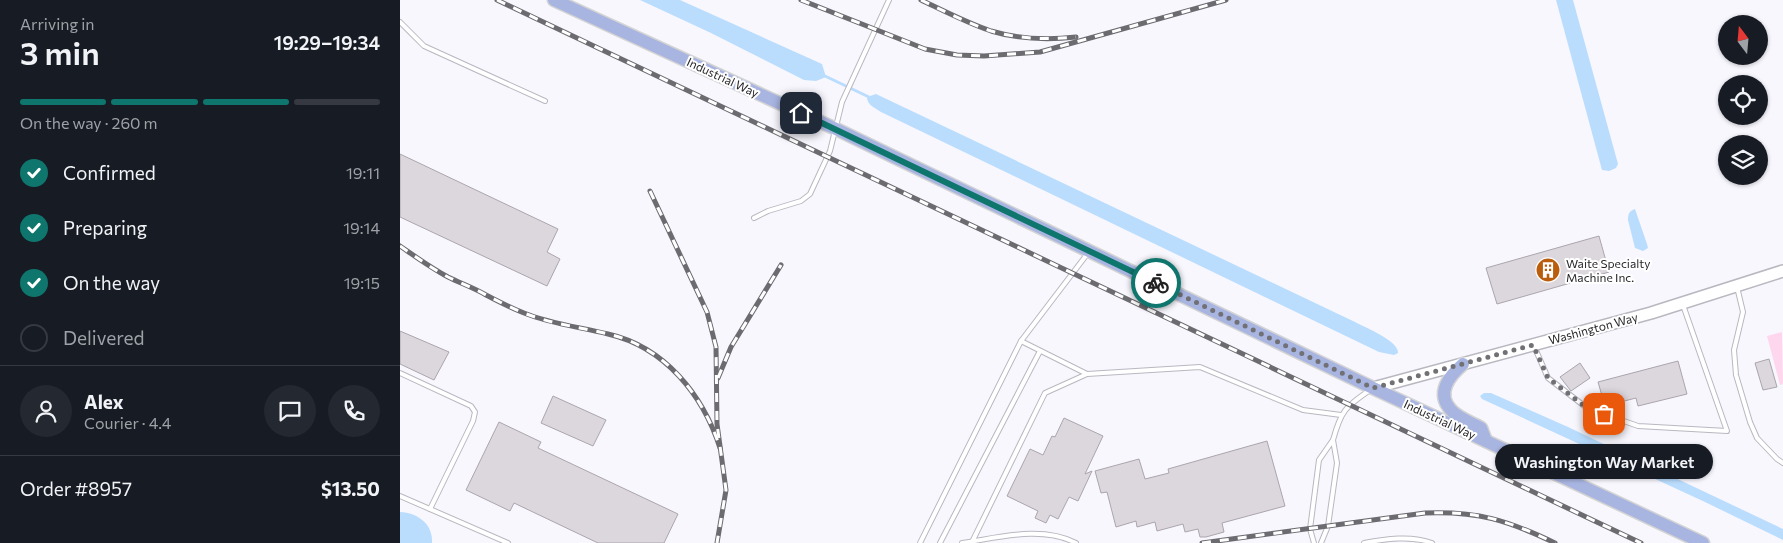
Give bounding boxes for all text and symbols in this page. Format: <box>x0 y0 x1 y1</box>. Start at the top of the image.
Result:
text: Arriving in <box>20 14 94 33</box>
north arrow <box>1718 15 1768 65</box>
map controls <box>1718 15 1768 185</box>
text: 19:29–19:34 <box>274 31 380 54</box>
text: 3 min <box>20 32 100 72</box>
street label: Industrial Way <box>685 54 761 100</box>
button: locate <box>1718 75 1768 125</box>
pin <box>780 92 822 134</box>
icon: home <box>787 99 815 127</box>
text: On the way · 260 m <box>20 113 158 132</box>
button: layers <box>1718 135 1768 185</box>
icon: check <box>20 159 48 187</box>
text: Confirmed <box>63 161 156 184</box>
text: 19:11 <box>346 163 380 182</box>
icon: check <box>20 214 48 242</box>
text: Preparing <box>63 216 147 239</box>
text: 19:14 <box>343 218 380 237</box>
place label: Waite Specialty Machine Inc. <box>1566 256 1650 284</box>
building icon: Waite Specialty Machine Inc. <box>1535 257 1561 283</box>
courier <box>1131 258 1181 308</box>
icon: check <box>20 269 48 297</box>
icon: bike <box>1142 269 1170 297</box>
text: On the way <box>63 271 160 294</box>
text: 19:15 <box>344 273 380 292</box>
street label: Washington Way <box>1547 309 1639 347</box>
text: Delivered <box>63 326 144 349</box>
button: person <box>20 385 72 437</box>
button: chat <box>264 385 316 437</box>
button: phone <box>328 385 380 437</box>
text: Alex <box>84 390 124 413</box>
pin <box>1583 393 1625 435</box>
street label: Industrial Way <box>1402 396 1478 442</box>
icon: bag <box>1590 400 1618 428</box>
text: Courier · 4.4 <box>84 413 171 432</box>
callout: Washington Way Market <box>1495 444 1713 479</box>
text: Washington Way Market <box>1513 452 1695 471</box>
text: Order #8957 <box>20 477 132 500</box>
text: $13.50 <box>321 477 380 500</box>

